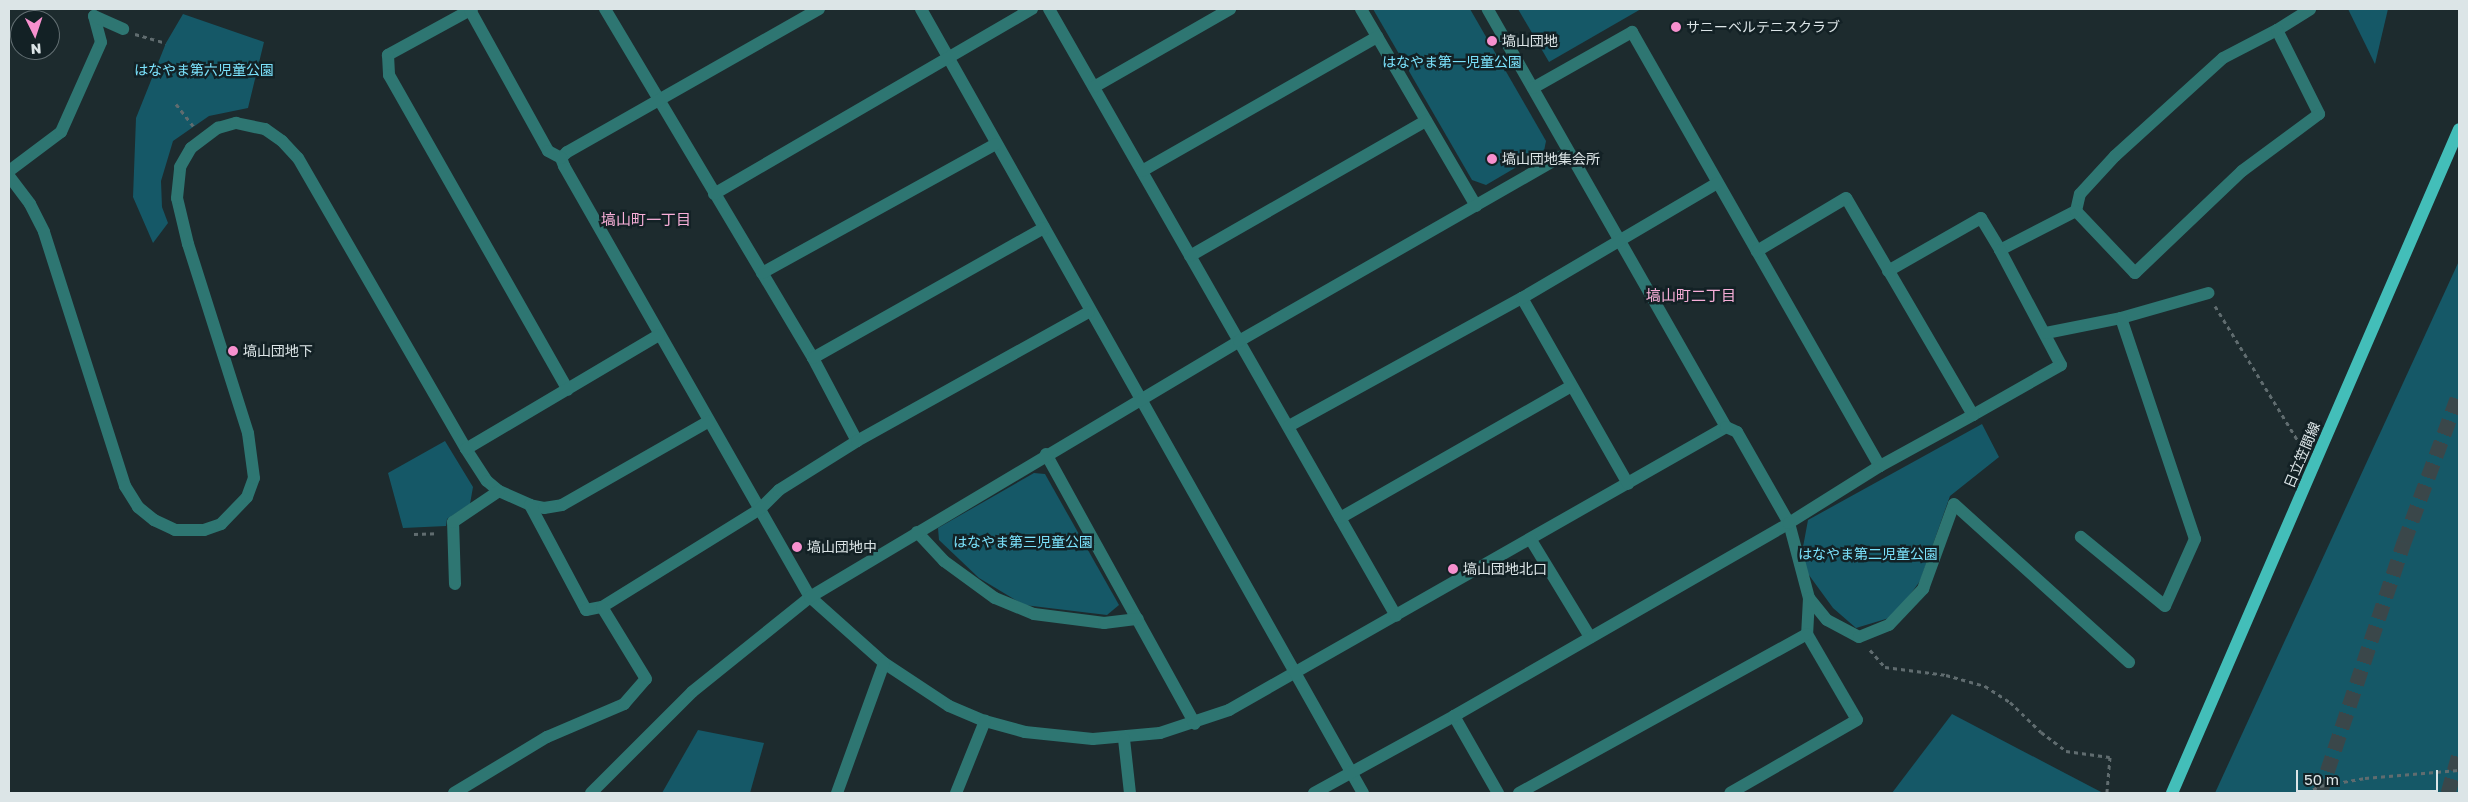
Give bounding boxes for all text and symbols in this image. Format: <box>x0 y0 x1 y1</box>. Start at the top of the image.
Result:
north arrow <box>10 10 60 60</box>
place label: サニーベルテニスクラブ <box>1686 19 1840 35</box>
marker: サニーベルテニスクラブ <box>1670 21 1682 33</box>
place label: 塙山団地 <box>1502 33 1558 49</box>
marker: 塙山団地 <box>1486 35 1498 47</box>
text: N <box>30 41 42 58</box>
park label: はなやま第一児童公園 <box>1382 54 1522 70</box>
park label: はなやま第六児童公園 <box>134 62 274 78</box>
place label: 塙山団地集会所 <box>1502 151 1600 167</box>
marker: 塙山団地集会所 <box>1486 153 1498 165</box>
district label: 塙山町一丁目 <box>601 211 691 229</box>
district label: 塙山町二丁目 <box>1646 287 1736 305</box>
place label: 塙山団地下 <box>243 343 313 359</box>
marker: 塙山団地下 <box>227 345 239 357</box>
street label: 日立笠間線 <box>2281 420 2323 490</box>
park label: はなやま第三児童公園 <box>953 534 1093 550</box>
place label: 塙山団地中 <box>807 539 877 555</box>
marker: 塙山団地中 <box>791 541 803 553</box>
park label: はなやま第二児童公園 <box>1798 546 1938 562</box>
place label: 塙山団地北口 <box>1463 561 1547 577</box>
marker: 塙山団地北口 <box>1447 563 1459 575</box>
scale bar <box>2298 760 2440 792</box>
text: 50 m <box>2304 770 2339 788</box>

